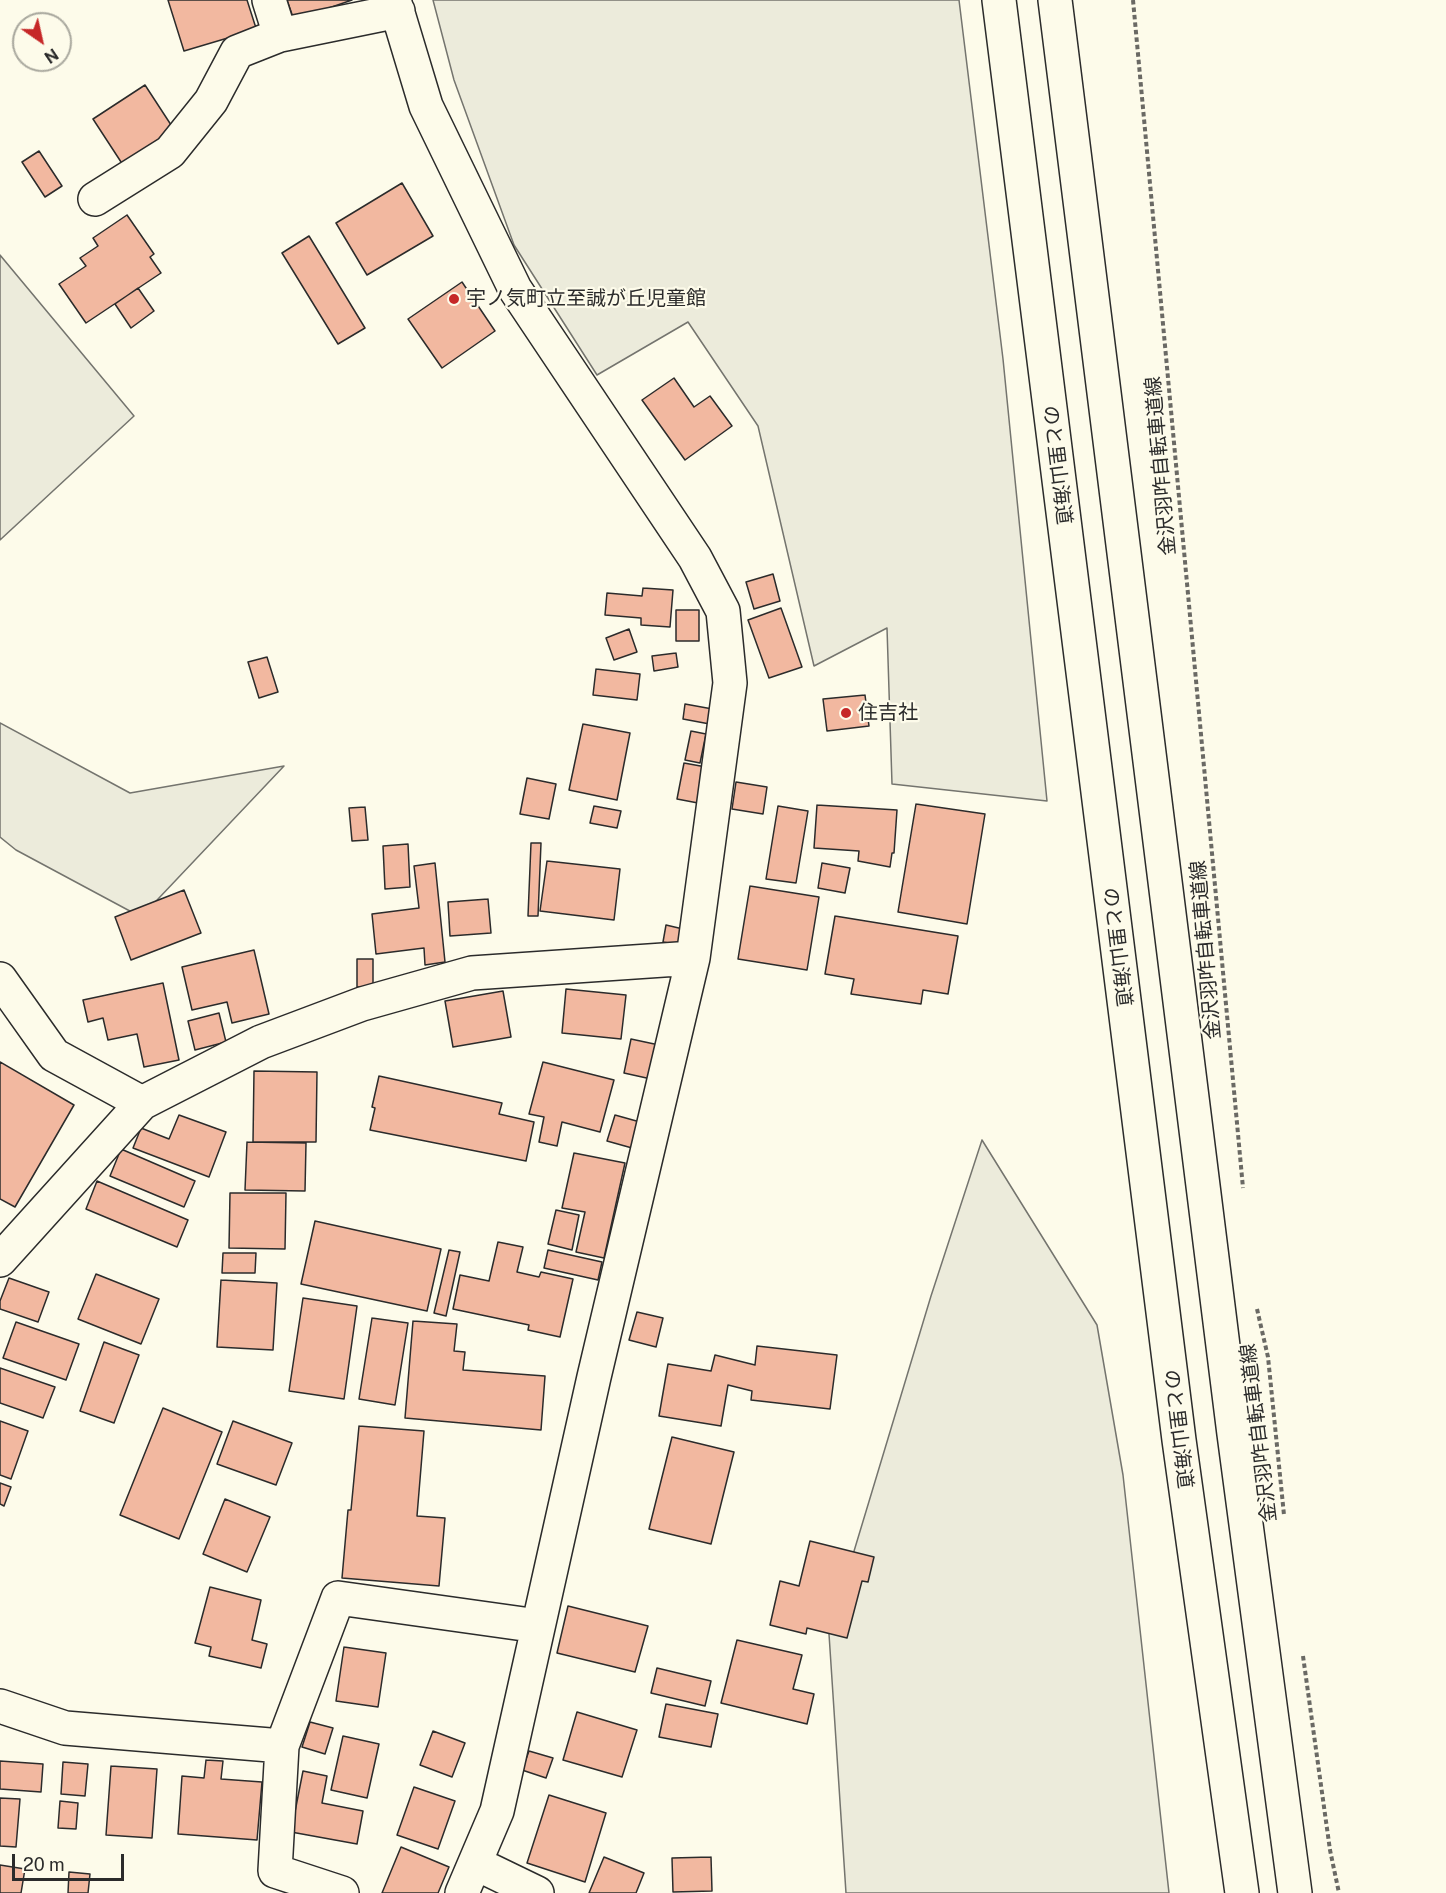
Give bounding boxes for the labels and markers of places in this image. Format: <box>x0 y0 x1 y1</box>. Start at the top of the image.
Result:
place label: 宇ノ気町立至誠が丘児童館 <box>466 287 706 311</box>
marker: 宇ノ気町立至誠が丘児童館 <box>447 292 461 306</box>
place label: 住吉社 <box>858 701 918 725</box>
marker: 住吉社 <box>839 706 853 720</box>

